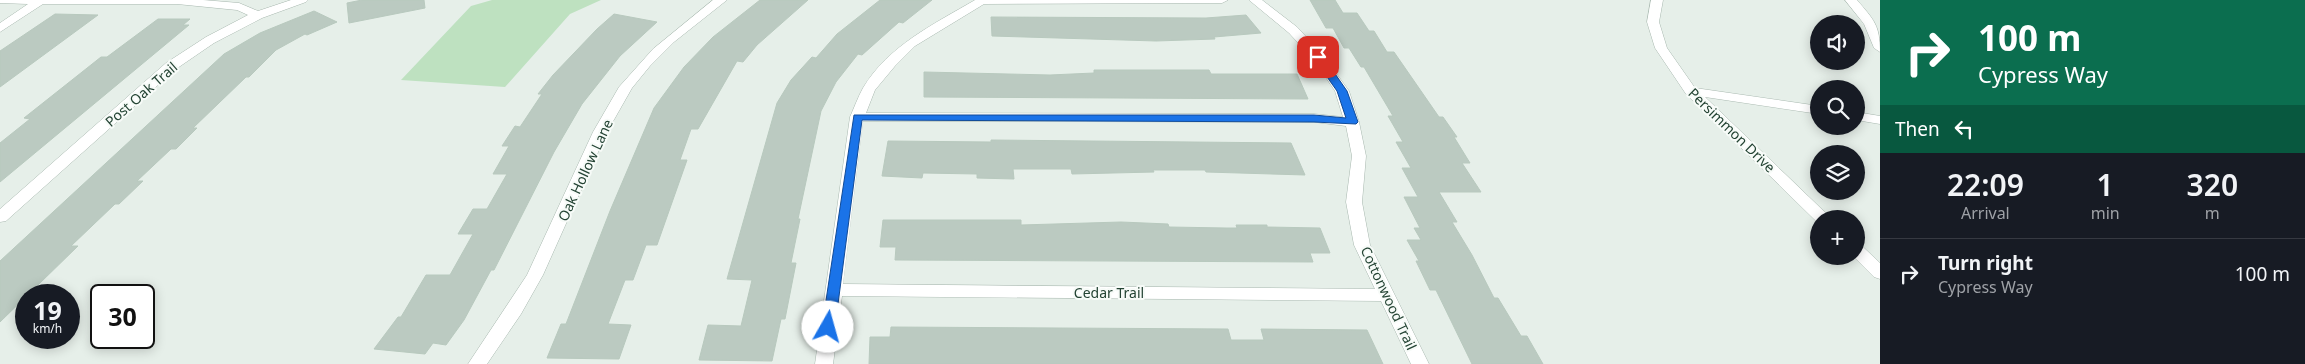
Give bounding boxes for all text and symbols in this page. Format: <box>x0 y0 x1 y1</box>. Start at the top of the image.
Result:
text: 100 m <box>1978 14 2081 61</box>
map controls <box>1810 15 1865 265</box>
button: sound <box>1810 15 1865 70</box>
icon: right <box>1895 20 1960 85</box>
pin <box>1297 36 1339 78</box>
icon: arrive <box>1304 43 1332 71</box>
street label: Post Oak Trail <box>101 57 181 131</box>
text: Cypress Way <box>1978 59 2108 89</box>
button: search <box>1810 80 1865 135</box>
street label: Persimmon Drive <box>1684 84 1780 177</box>
icon: left <box>1950 115 1978 143</box>
street label: Oak Hollow Lane <box>553 116 617 224</box>
text: Then <box>1895 116 1940 142</box>
button: layers <box>1810 145 1865 200</box>
text: 22:09 <box>1947 164 2024 205</box>
text: 1 <box>2097 164 2114 205</box>
text: 320 <box>2187 164 2238 205</box>
text: Arrival <box>1961 202 2010 224</box>
text: min <box>2091 202 2120 224</box>
text: m <box>2205 202 2220 224</box>
button: + <box>1810 210 1865 265</box>
street label: Cottonwood Trail <box>1357 243 1421 353</box>
text: Turn right <box>1938 250 2033 276</box>
icon: right <box>1895 260 1923 288</box>
text: 100 m <box>2235 261 2290 287</box>
text: Cypress Way <box>1938 276 2033 298</box>
street label: Cedar Trail <box>1074 283 1144 302</box>
speed limit sign: 30 <box>90 284 155 349</box>
text: 19 <box>33 293 62 327</box>
position arrow <box>801 300 853 352</box>
text: km/h <box>33 320 62 337</box>

